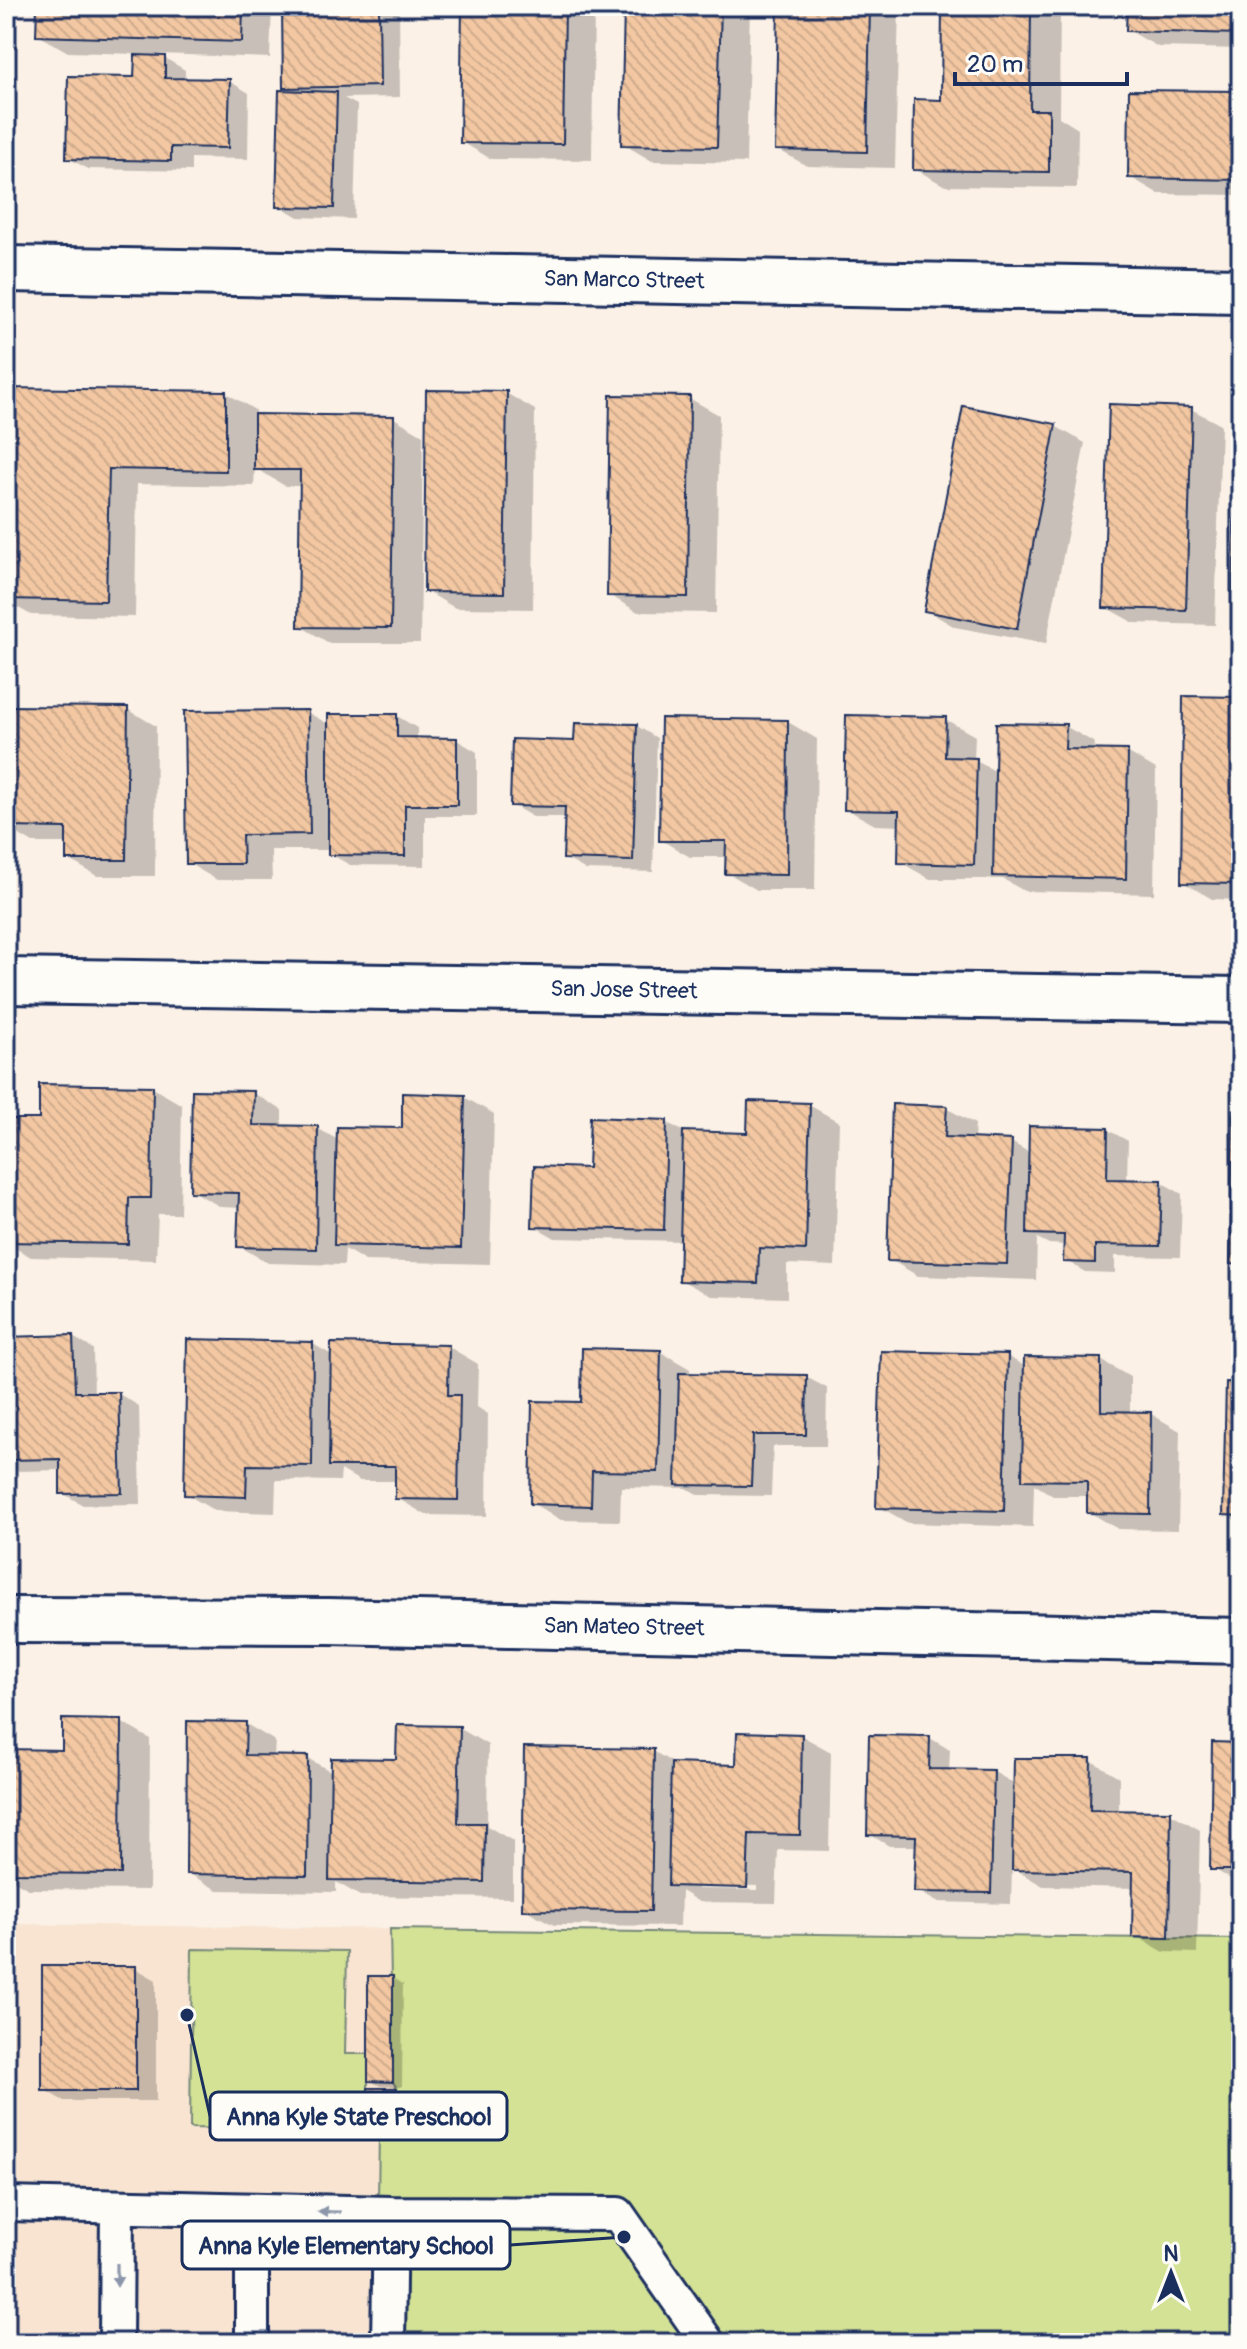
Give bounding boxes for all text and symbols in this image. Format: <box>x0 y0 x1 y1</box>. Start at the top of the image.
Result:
scale bar <box>955 36 1127 86</box>
text: 20 m <box>967 50 1023 79</box>
street label: San Marco Street <box>543 265 705 295</box>
street label: San Jose Street <box>550 975 698 1005</box>
street label: San Mateo Street <box>543 1612 705 1642</box>
callout: Anna Kyle State Preschool <box>210 2092 507 2140</box>
text: Anna Kyle State Preschool <box>226 2103 492 2132</box>
one-way arrow <box>316 2206 341 2218</box>
callout: Anna Kyle Elementary School <box>182 2221 510 2269</box>
text: Anna Kyle Elementary School <box>198 2232 494 2261</box>
north arrow <box>1131 2233 1211 2313</box>
text: N <box>1164 2240 1179 2268</box>
one-way arrow <box>110 2263 123 2288</box>

